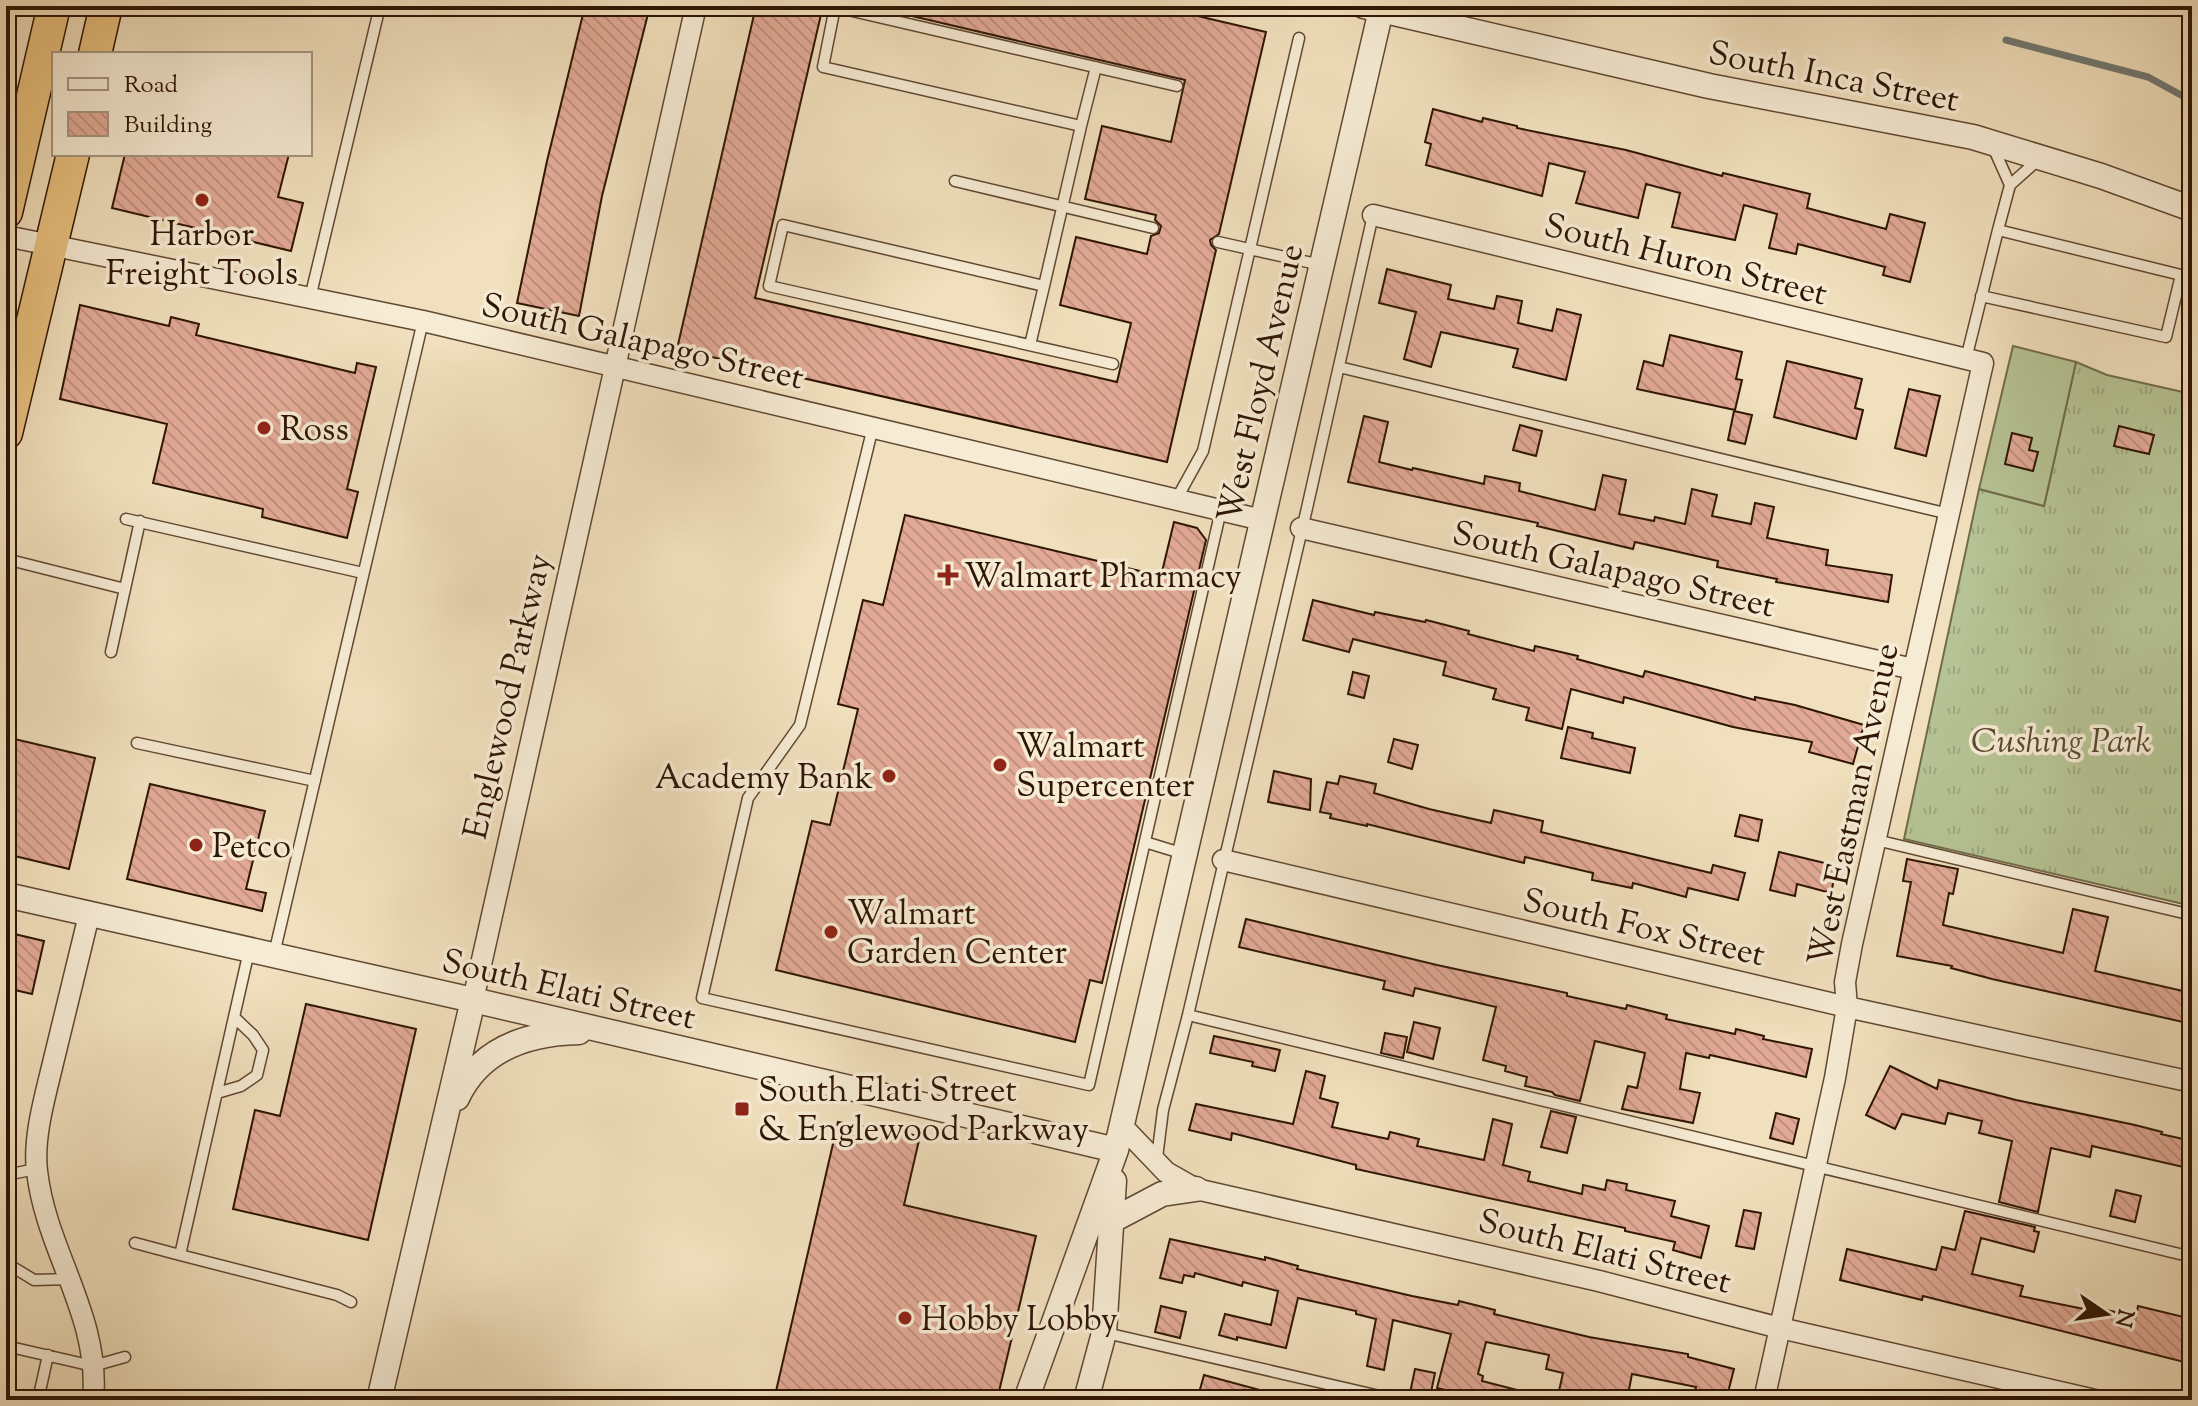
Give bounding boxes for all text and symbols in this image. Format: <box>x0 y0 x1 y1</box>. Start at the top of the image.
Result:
street label: South Inca Street <box>1704 30 1963 127</box>
legend <box>52 52 312 156</box>
text: Road <box>124 69 178 103</box>
text: Building <box>124 109 213 143</box>
marker: Harbor Freight Tools <box>193 191 211 209</box>
street label: South Huron Street <box>1538 203 1832 320</box>
place label: Harbor Freight Tools <box>106 212 298 300</box>
street label: West Floyd Avenue <box>1207 240 1318 528</box>
street label: South Galapago Street <box>476 282 809 404</box>
place label: Ross <box>280 407 349 456</box>
marker: Ross <box>255 419 273 437</box>
street label: South Galapago Street <box>1447 510 1780 632</box>
street label: Englewood Parkway <box>453 549 566 844</box>
place label: Walmart Pharmacy <box>964 554 1242 603</box>
marker: Walmart Pharmacy <box>939 566 957 584</box>
street label: West Eastman Avenue <box>1797 639 1914 970</box>
park label: Cushing Park <box>1971 719 2151 768</box>
place label: Walmart Supercenter <box>1016 724 1195 812</box>
place label: Academy Bank <box>655 755 873 804</box>
marker: Walmart Supercenter <box>991 756 1009 774</box>
marker: Academy Bank <box>880 767 898 785</box>
place label: Petco <box>212 824 291 873</box>
marker: Petco <box>187 836 205 854</box>
street label: South Fox Street <box>1517 878 1770 981</box>
place label: Walmart Garden Center <box>847 891 1067 979</box>
marker: Walmart Garden Center <box>822 923 840 941</box>
street label: South Elati Street <box>437 938 700 1044</box>
place label: South Elati Street & Englewood Parkway <box>758 1068 1089 1156</box>
marker: South Elati Street & Englewood Parkway <box>733 1100 751 1118</box>
street label: South Elati Street <box>1473 1198 1736 1309</box>
north arrow <box>2066 1274 2146 1354</box>
place label: Hobby Lobby <box>921 1297 1118 1346</box>
text: N <box>2105 1306 2140 1330</box>
marker: Hobby Lobby <box>896 1309 914 1327</box>

